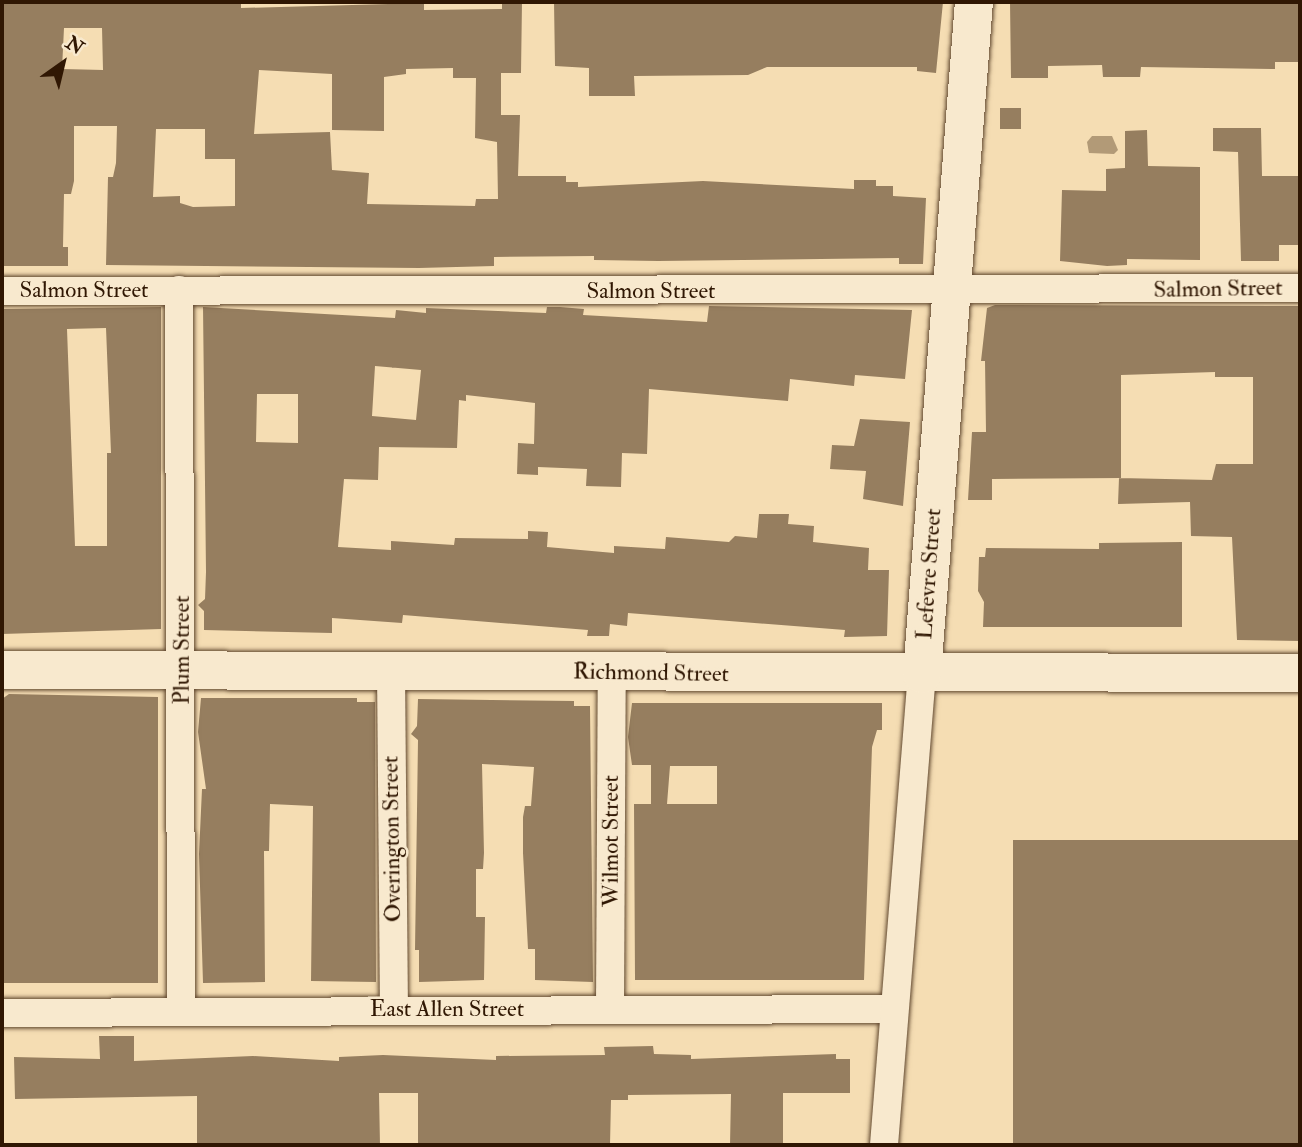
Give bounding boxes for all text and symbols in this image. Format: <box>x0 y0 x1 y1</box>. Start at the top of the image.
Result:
north arrow <box>28 28 98 98</box>
text: N <box>61 31 89 60</box>
street label: Salmon Street <box>1153 274 1283 304</box>
street label: Salmon Street <box>19 276 149 304</box>
street label: Salmon Street <box>586 277 716 305</box>
street label: Lefevre Street <box>911 507 947 641</box>
street label: Plum Street <box>168 595 196 705</box>
street label: Richmond Street <box>573 658 729 688</box>
street label: Overington Street <box>377 756 407 922</box>
street label: Wilmot Street <box>597 775 625 907</box>
street label: East Allen Street <box>370 995 524 1023</box>

